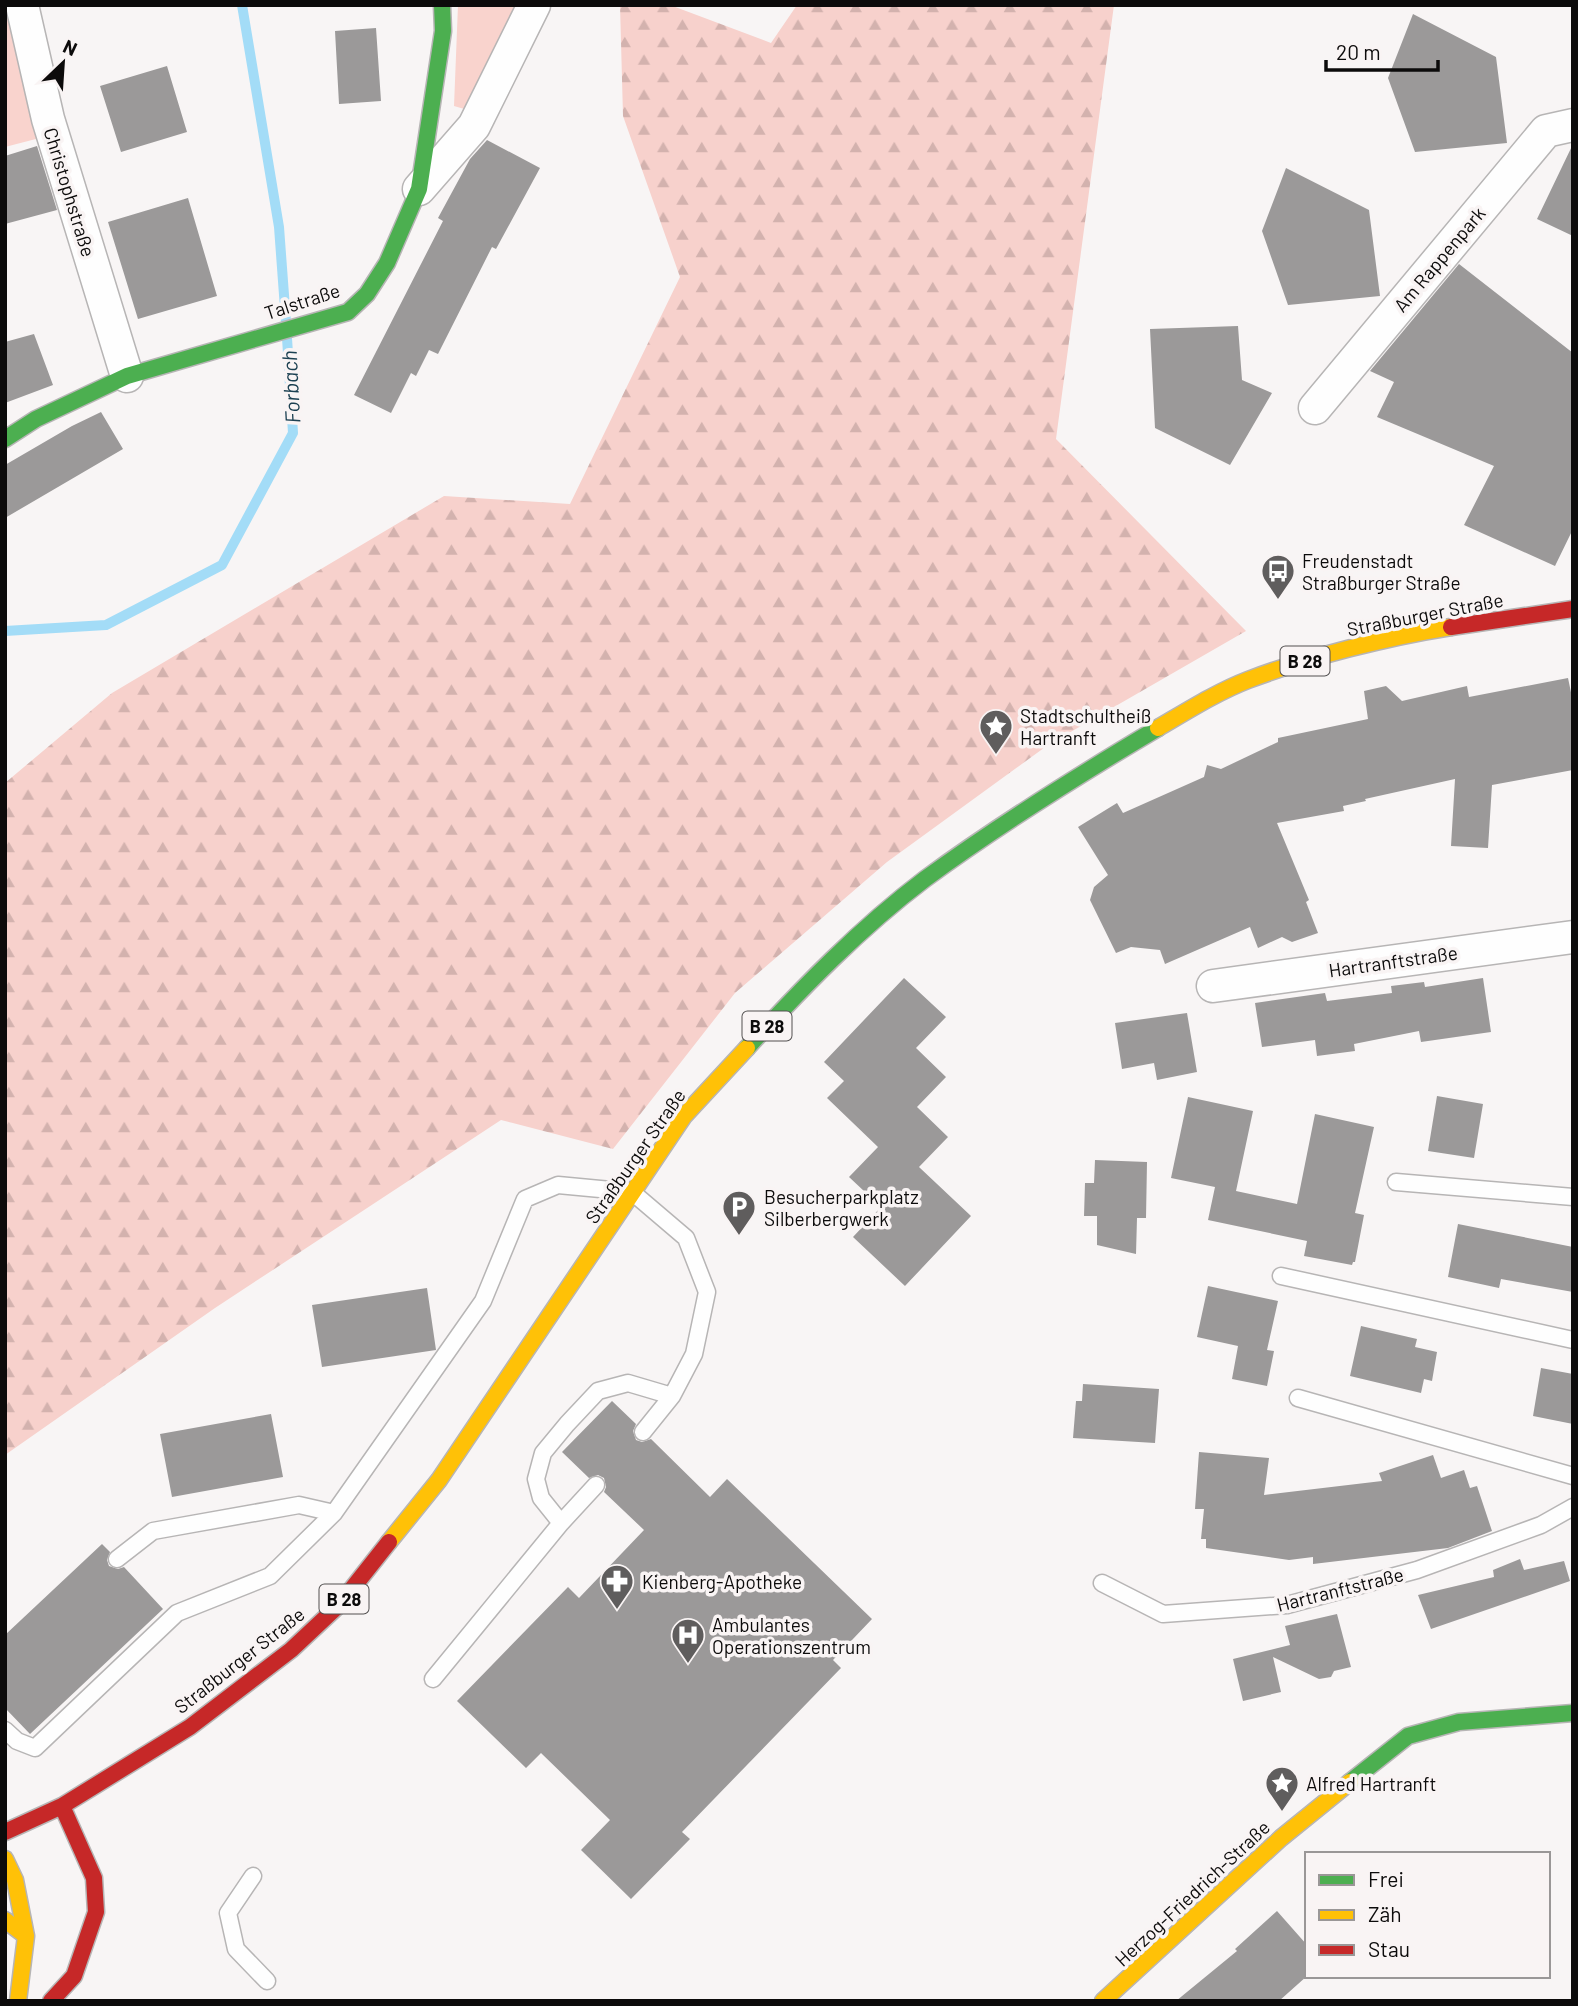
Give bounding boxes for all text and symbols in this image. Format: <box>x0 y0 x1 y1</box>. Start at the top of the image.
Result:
north arrow <box>28 28 98 98</box>
scale bar <box>1326 28 1438 72</box>
text: N <box>60 34 81 60</box>
text: 20 m <box>1336 39 1381 64</box>
street label: Christophstraße <box>39 125 101 259</box>
street label: Am Rappenpark <box>1388 202 1490 316</box>
street label: Talstraße <box>261 278 343 324</box>
water label: Forbach <box>276 350 304 424</box>
place label: Freudenstadt Straßburger Straße <box>1302 549 1461 594</box>
bus stop icon: Freudenstadt Straßburger Straße <box>1259 552 1297 601</box>
street label: Straßburger Straße <box>1345 588 1505 640</box>
road number: B 28 <box>1280 646 1330 676</box>
place label: Stadtschultheiß Hartranft <box>1020 704 1151 749</box>
place icon: Stadtschultheiß Hartranft <box>977 707 1015 756</box>
street label: Hartranftstraße <box>1327 941 1459 981</box>
road number: B 28 <box>742 1012 792 1041</box>
street label: Straßburger Straße <box>580 1084 690 1228</box>
place label: Besucherparkplatz Silberbergwerk <box>764 1185 919 1230</box>
parking icon: Besucherparkplatz Silberbergwerk <box>720 1188 758 1237</box>
pharmacy icon: Kienberg-Apotheke <box>598 1562 636 1611</box>
street label: Hartranftstraße <box>1274 1562 1406 1616</box>
place label: Kienberg-Apotheke <box>642 1570 802 1593</box>
road number: B 28 <box>320 1584 368 1614</box>
street label: Straßburger Straße <box>169 1602 309 1718</box>
place label: Ambulantes Operationszentrum <box>712 1613 871 1658</box>
hospital icon: Ambulantes Operationszentrum <box>669 1616 707 1665</box>
place icon: Alfred Hartranft <box>1263 1764 1301 1813</box>
place label: Alfred Hartranft <box>1306 1772 1437 1795</box>
street label: Herzog-Friedrich-Straße <box>1110 1815 1274 1971</box>
legend <box>1305 1852 1550 1978</box>
text: Frei <box>1368 1866 1404 1891</box>
text: Zäh <box>1368 1901 1402 1926</box>
text: Stau <box>1368 1936 1410 1961</box>

